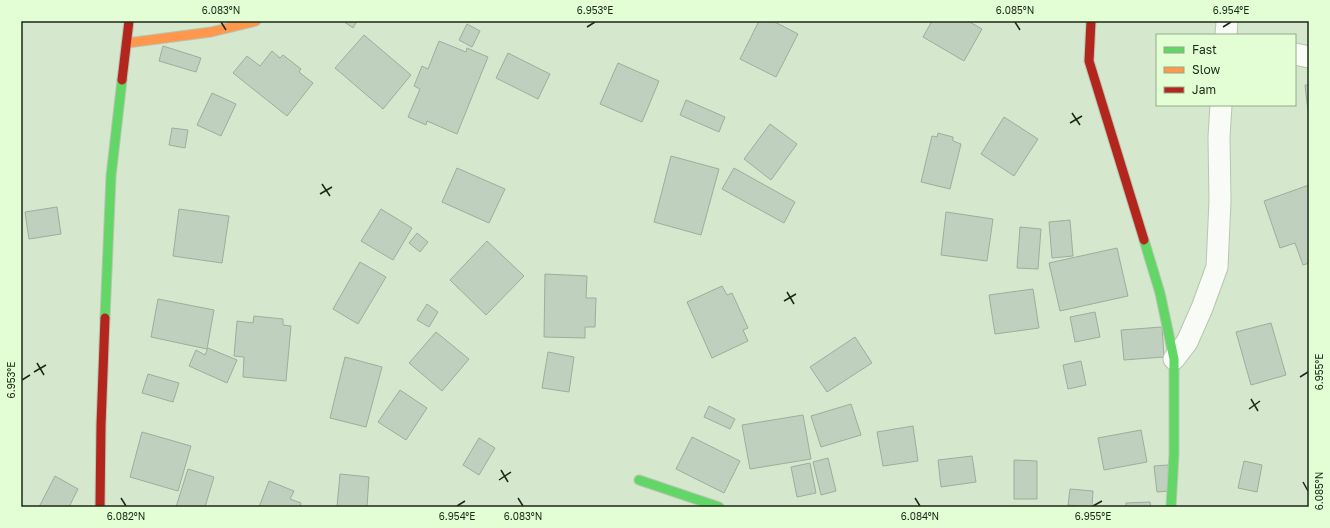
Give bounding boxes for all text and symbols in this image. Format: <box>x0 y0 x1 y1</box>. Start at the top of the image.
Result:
text: 6.083°N <box>202 4 240 16</box>
text: 6.953°E <box>577 4 613 16</box>
text: 6.085°N <box>996 4 1034 16</box>
text: 6.954°E <box>1213 4 1249 16</box>
legend <box>1156 34 1296 106</box>
text: Fast <box>1192 42 1217 57</box>
text: Slow <box>1192 62 1220 77</box>
text: Jam <box>1192 82 1216 97</box>
text: 6.955°E <box>1313 354 1325 390</box>
text: 6.953°E <box>5 362 17 398</box>
text: 6.085°N <box>1313 472 1325 510</box>
text: 6.082°N <box>107 510 145 522</box>
text: 6.954°E <box>439 510 475 522</box>
text: 6.083°N <box>504 510 542 522</box>
text: 6.084°N <box>901 510 939 522</box>
text: 6.955°E <box>1075 510 1111 522</box>

